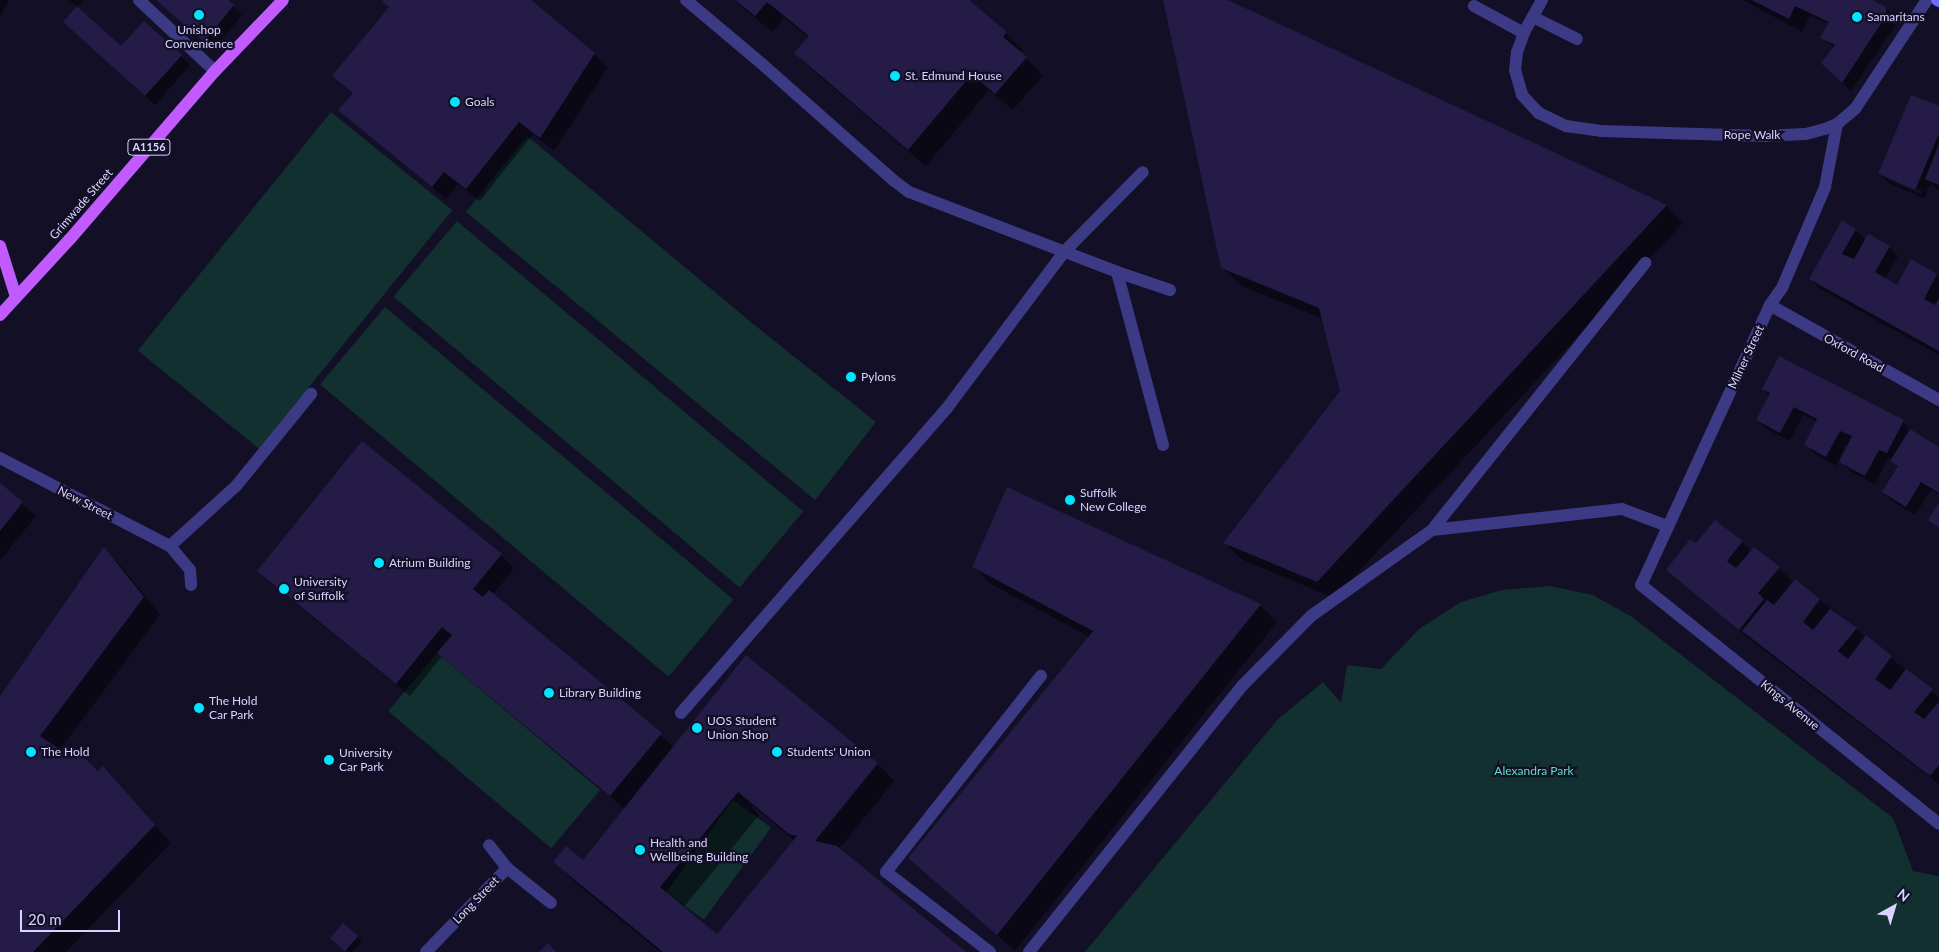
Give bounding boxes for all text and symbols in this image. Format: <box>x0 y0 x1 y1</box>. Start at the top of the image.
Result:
marker: Unishop Convenience <box>193 9 205 21</box>
place label: Samaritans <box>1867 10 1925 24</box>
marker: Samaritans <box>1851 11 1863 23</box>
place label: Unishop Convenience <box>165 23 233 51</box>
place label: St. Edmund House <box>905 69 1002 83</box>
marker: St. Edmund House <box>889 70 901 82</box>
place label: Goals <box>465 95 494 109</box>
marker: Goals <box>449 96 461 108</box>
street label: Rope Walk <box>1724 128 1780 142</box>
road number: A1156 <box>126 138 172 156</box>
street label: Grimwade Street <box>46 166 116 242</box>
street label: Milner Street <box>1725 323 1767 391</box>
street label: Oxford Road <box>1821 331 1887 375</box>
place label: Pylons <box>861 370 896 384</box>
marker: Pylons <box>845 371 857 383</box>
street label: New Street <box>55 483 115 523</box>
place label: Suffolk New College <box>1080 486 1147 514</box>
marker: Suffolk New College <box>1064 494 1076 506</box>
place label: Atrium Building <box>389 556 471 570</box>
marker: Atrium Building <box>373 557 385 569</box>
place label: University of Suffolk <box>294 575 347 603</box>
marker: University of Suffolk <box>278 583 290 595</box>
street label: Kings Avenue <box>1758 677 1822 733</box>
place label: Library Building <box>559 686 641 700</box>
marker: Library Building <box>543 687 555 699</box>
place label: The Hold Car Park <box>209 694 257 722</box>
marker: The Hold Car Park <box>193 702 205 714</box>
place label: UOS Student Union Shop <box>707 714 776 742</box>
marker: UOS Student Union Shop <box>691 722 703 734</box>
place label: The Hold <box>41 745 89 759</box>
place label: Students' Union <box>787 745 871 759</box>
marker: The Hold <box>25 746 37 758</box>
place label: University Car Park <box>339 746 392 774</box>
marker: Students' Union <box>771 746 783 758</box>
marker: University Car Park <box>323 754 335 766</box>
park label: Alexandra Park <box>1494 764 1574 778</box>
place label: Health and Wellbeing Building <box>650 836 748 864</box>
marker: Health and Wellbeing Building <box>634 844 646 856</box>
street label: Long Street <box>450 873 502 927</box>
north arrow <box>1869 882 1919 932</box>
text: N <box>1894 885 1913 905</box>
scale bar <box>22 900 122 932</box>
text: 20 m <box>28 910 62 928</box>

